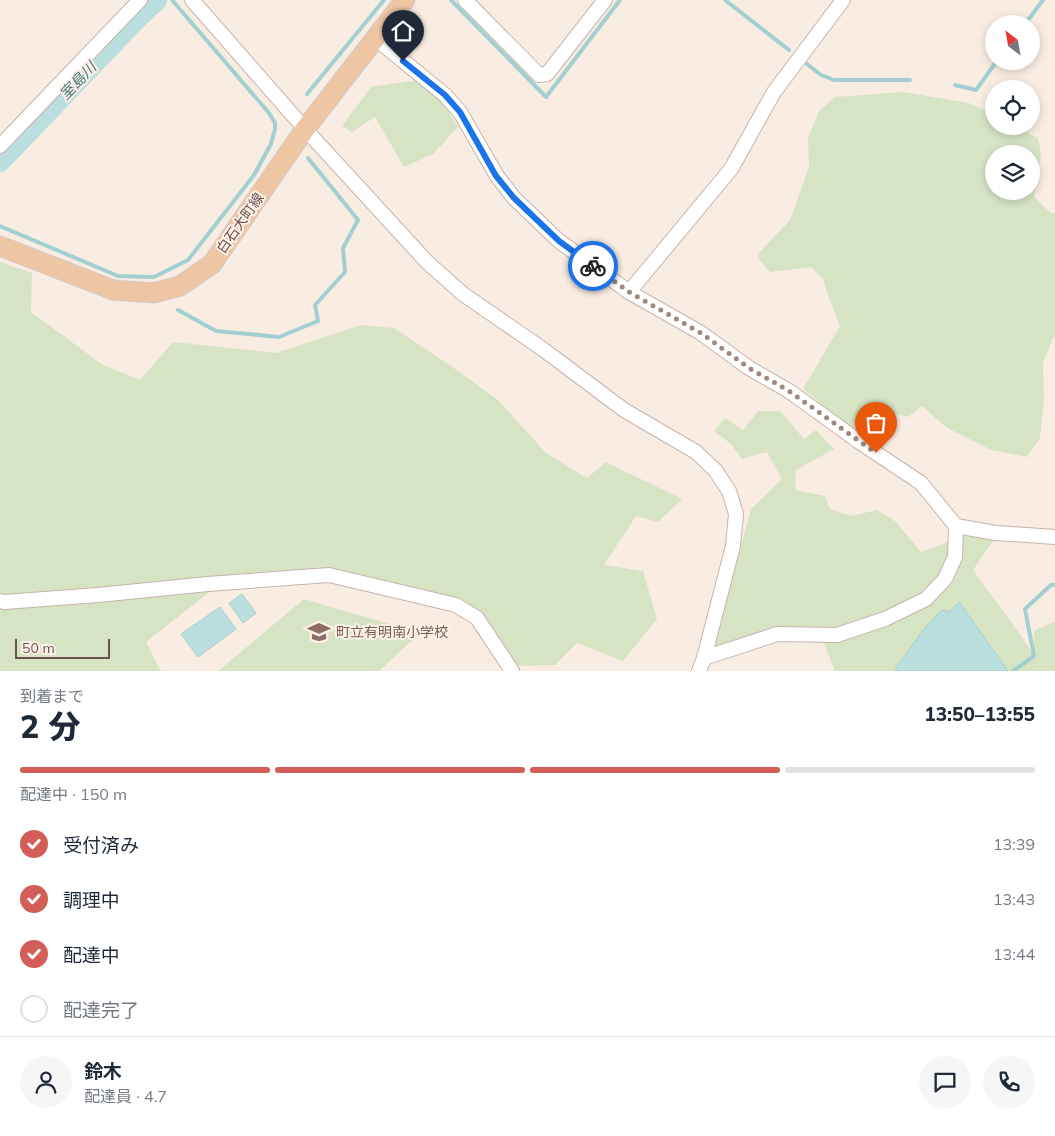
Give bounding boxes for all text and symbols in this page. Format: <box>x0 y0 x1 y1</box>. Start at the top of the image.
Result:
pin <box>382 10 424 61</box>
north arrow <box>985 15 1040 70</box>
map controls <box>985 15 1040 200</box>
icon: home <box>389 17 417 45</box>
water label: 室島川 <box>55 56 101 103</box>
button: locate <box>985 80 1040 135</box>
button: layers <box>985 145 1040 200</box>
street label: 白石大町線 <box>213 189 267 257</box>
courier <box>568 241 618 291</box>
icon: bike <box>579 252 607 280</box>
pin <box>855 402 897 453</box>
icon: bag <box>862 409 890 437</box>
school or university icon: 町立有明南小学校 <box>306 619 332 645</box>
place label: 町立有明南小学校 <box>336 623 448 641</box>
scale bar <box>15 636 110 659</box>
text: 50 m <box>22 639 55 657</box>
text: 到着まで <box>20 686 84 706</box>
text: 13:50–13:55 <box>924 702 1035 726</box>
text: 2 分 <box>20 706 80 746</box>
text: 配達中 · 150 m <box>20 784 127 804</box>
icon: check <box>20 830 48 858</box>
text: 受付済み <box>63 833 139 857</box>
text: 13:39 <box>993 834 1035 854</box>
icon: check <box>20 885 48 913</box>
text: 調理中 <box>63 888 120 912</box>
text: 13:43 <box>993 889 1035 909</box>
icon: check <box>20 940 48 968</box>
text: 配達中 <box>63 943 120 967</box>
text: 13:44 <box>993 944 1035 964</box>
text: 配達完了 <box>63 998 139 1022</box>
button: person <box>20 1056 72 1108</box>
button: chat <box>919 1056 971 1108</box>
button: phone <box>983 1056 1035 1108</box>
text: 鈴木 <box>84 1059 122 1083</box>
text: 配達員 · 4.7 <box>84 1086 167 1106</box>

